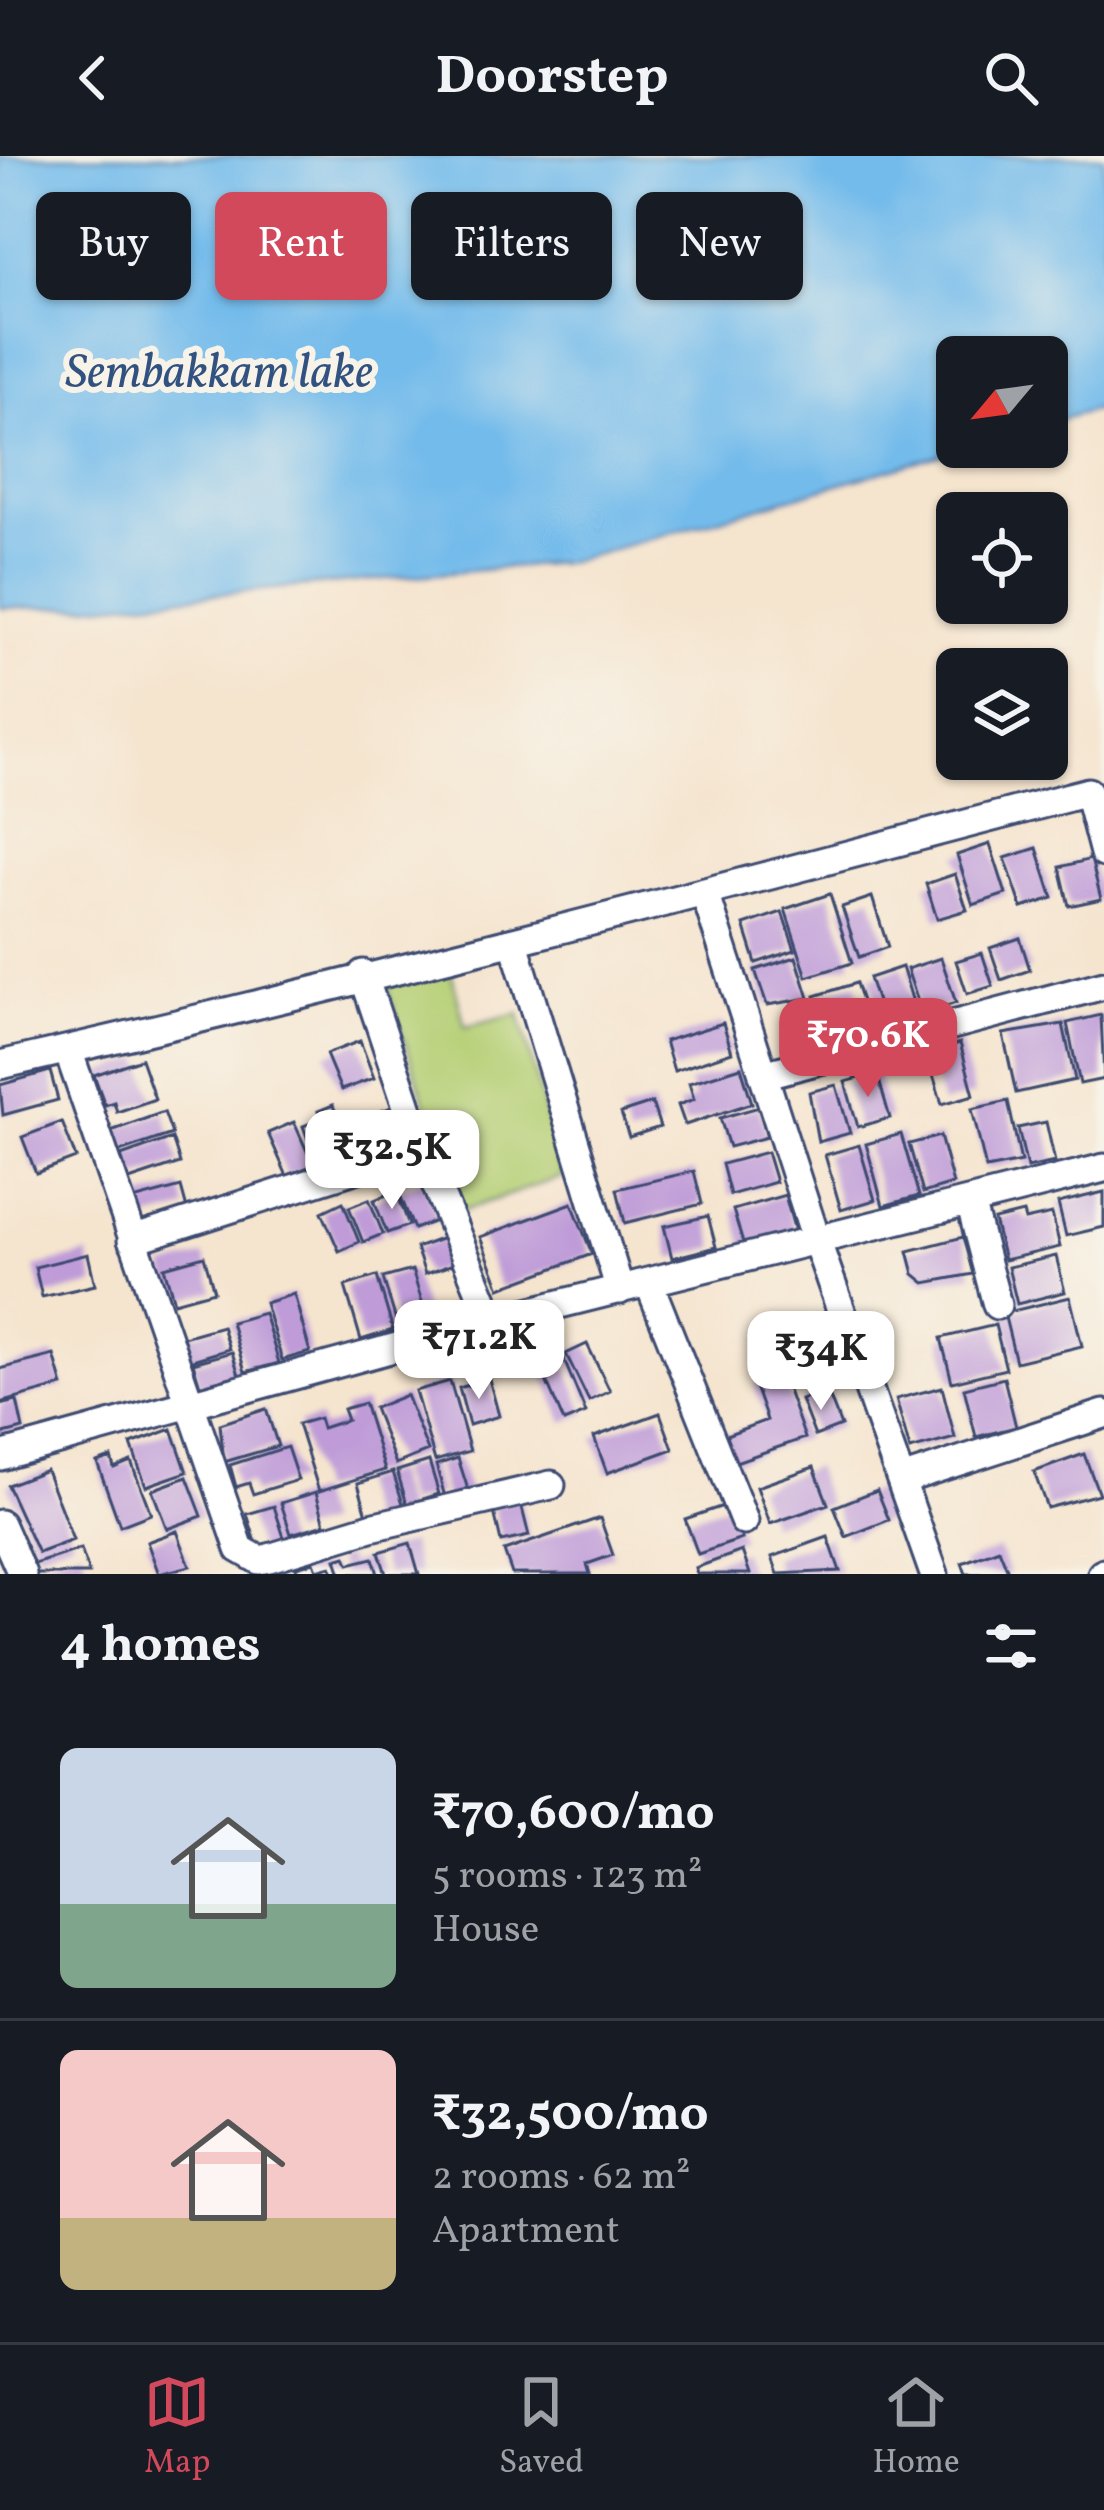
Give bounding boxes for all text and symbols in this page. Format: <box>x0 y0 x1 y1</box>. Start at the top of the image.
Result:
text: Doorstep <box>436 41 668 116</box>
icon: back <box>60 45 126 111</box>
icon: search <box>978 45 1044 111</box>
chip: Buy <box>36 192 191 300</box>
chip: Rent <box>215 192 387 300</box>
chip: Filters <box>411 192 612 300</box>
chip: New <box>636 192 803 300</box>
north arrow <box>936 336 1068 468</box>
map controls <box>936 336 1068 780</box>
water label: Sembakkam lake <box>65 341 373 408</box>
button: locate <box>936 492 1068 624</box>
button: layers <box>936 648 1068 780</box>
pin: ₹70.6K <box>770 998 966 1100</box>
text: ₹70.6K <box>806 1010 930 1064</box>
pin: ₹32.5K <box>294 1110 490 1212</box>
text: ₹32.5K <box>332 1122 452 1176</box>
pin: ₹71.2K <box>381 1300 577 1402</box>
pin: ₹34K <box>750 1311 892 1413</box>
text: ₹71.2K <box>421 1312 537 1366</box>
text: ₹34K <box>774 1323 868 1377</box>
text: 4 homes <box>60 1611 261 1682</box>
icon: filters <box>978 1613 1044 1679</box>
text: ₹70,600/mo <box>432 1779 715 1850</box>
icon: home <box>156 1796 300 1940</box>
text: 5 rooms · 123 m² <box>432 1850 703 1904</box>
text: House <box>432 1904 539 1958</box>
text: ₹32,500/mo <box>432 2080 709 2151</box>
icon: home <box>156 2098 300 2242</box>
text: 2 rooms · 62 m² <box>432 2151 690 2205</box>
text: Apartment <box>432 2205 620 2259</box>
tab: Map <box>144 2369 210 2487</box>
tab: Saved <box>499 2369 584 2487</box>
tab: Home <box>872 2369 960 2487</box>

